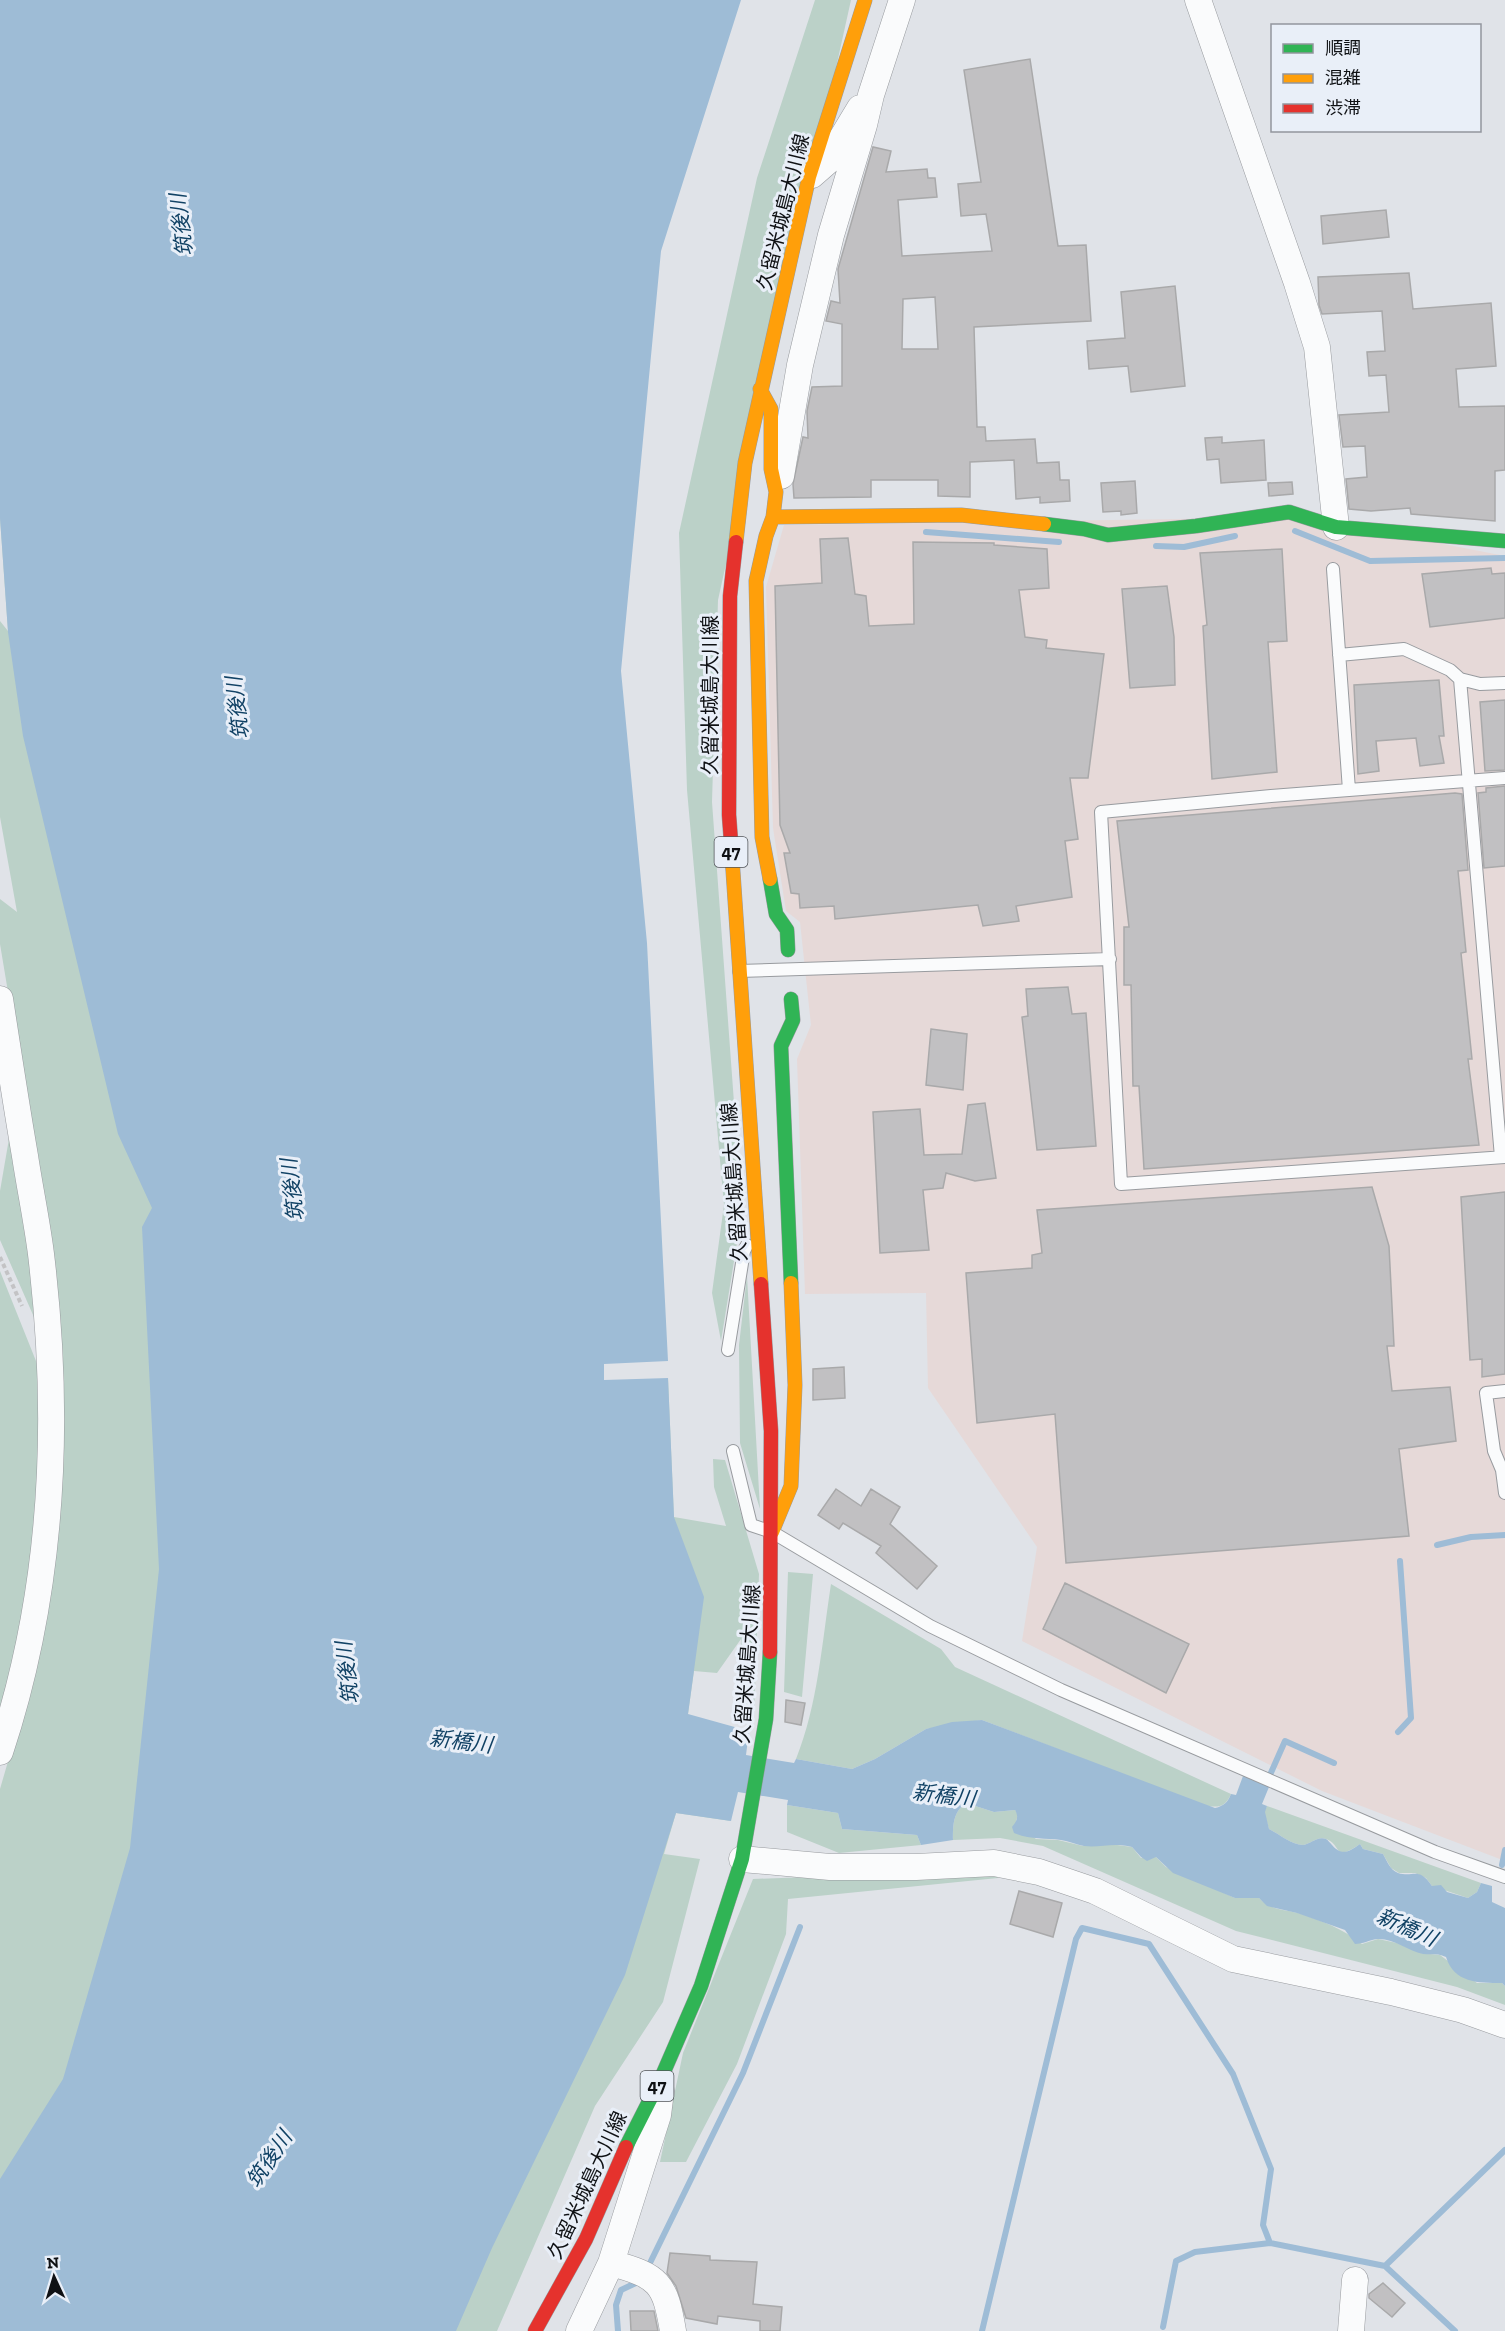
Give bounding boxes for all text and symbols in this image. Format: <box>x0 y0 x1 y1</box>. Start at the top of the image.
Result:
legend <box>1271 24 1481 132</box>
text: 順調 <box>1325 37 1361 59</box>
text: 混雑 <box>1325 67 1361 89</box>
text: 渋滞 <box>1325 97 1361 119</box>
street label: 久留米城島大川線 <box>752 131 814 293</box>
water label: 筑後川 <box>165 190 197 258</box>
street label: 久留米城島大川線 <box>698 615 722 775</box>
water label: 筑後川 <box>221 673 253 741</box>
road number: 47 <box>714 837 748 867</box>
street label: 久留米城島大川線 <box>716 1101 752 1263</box>
water label: 筑後川 <box>276 1155 308 1223</box>
street label: 久留米城島大川線 <box>729 1583 765 1745</box>
water label: 筑後川 <box>331 1638 363 1706</box>
water label: 新橋川 <box>428 1725 496 1757</box>
water label: 新橋川 <box>911 1779 979 1811</box>
water label: 新橋川 <box>1373 1903 1443 1952</box>
road number: 47 <box>640 2071 674 2101</box>
street label: 久留米城島大川線 <box>542 2107 632 2263</box>
water label: 筑後川 <box>241 2124 298 2192</box>
north arrow <box>24 2247 84 2307</box>
text: N <box>46 2253 60 2272</box>

